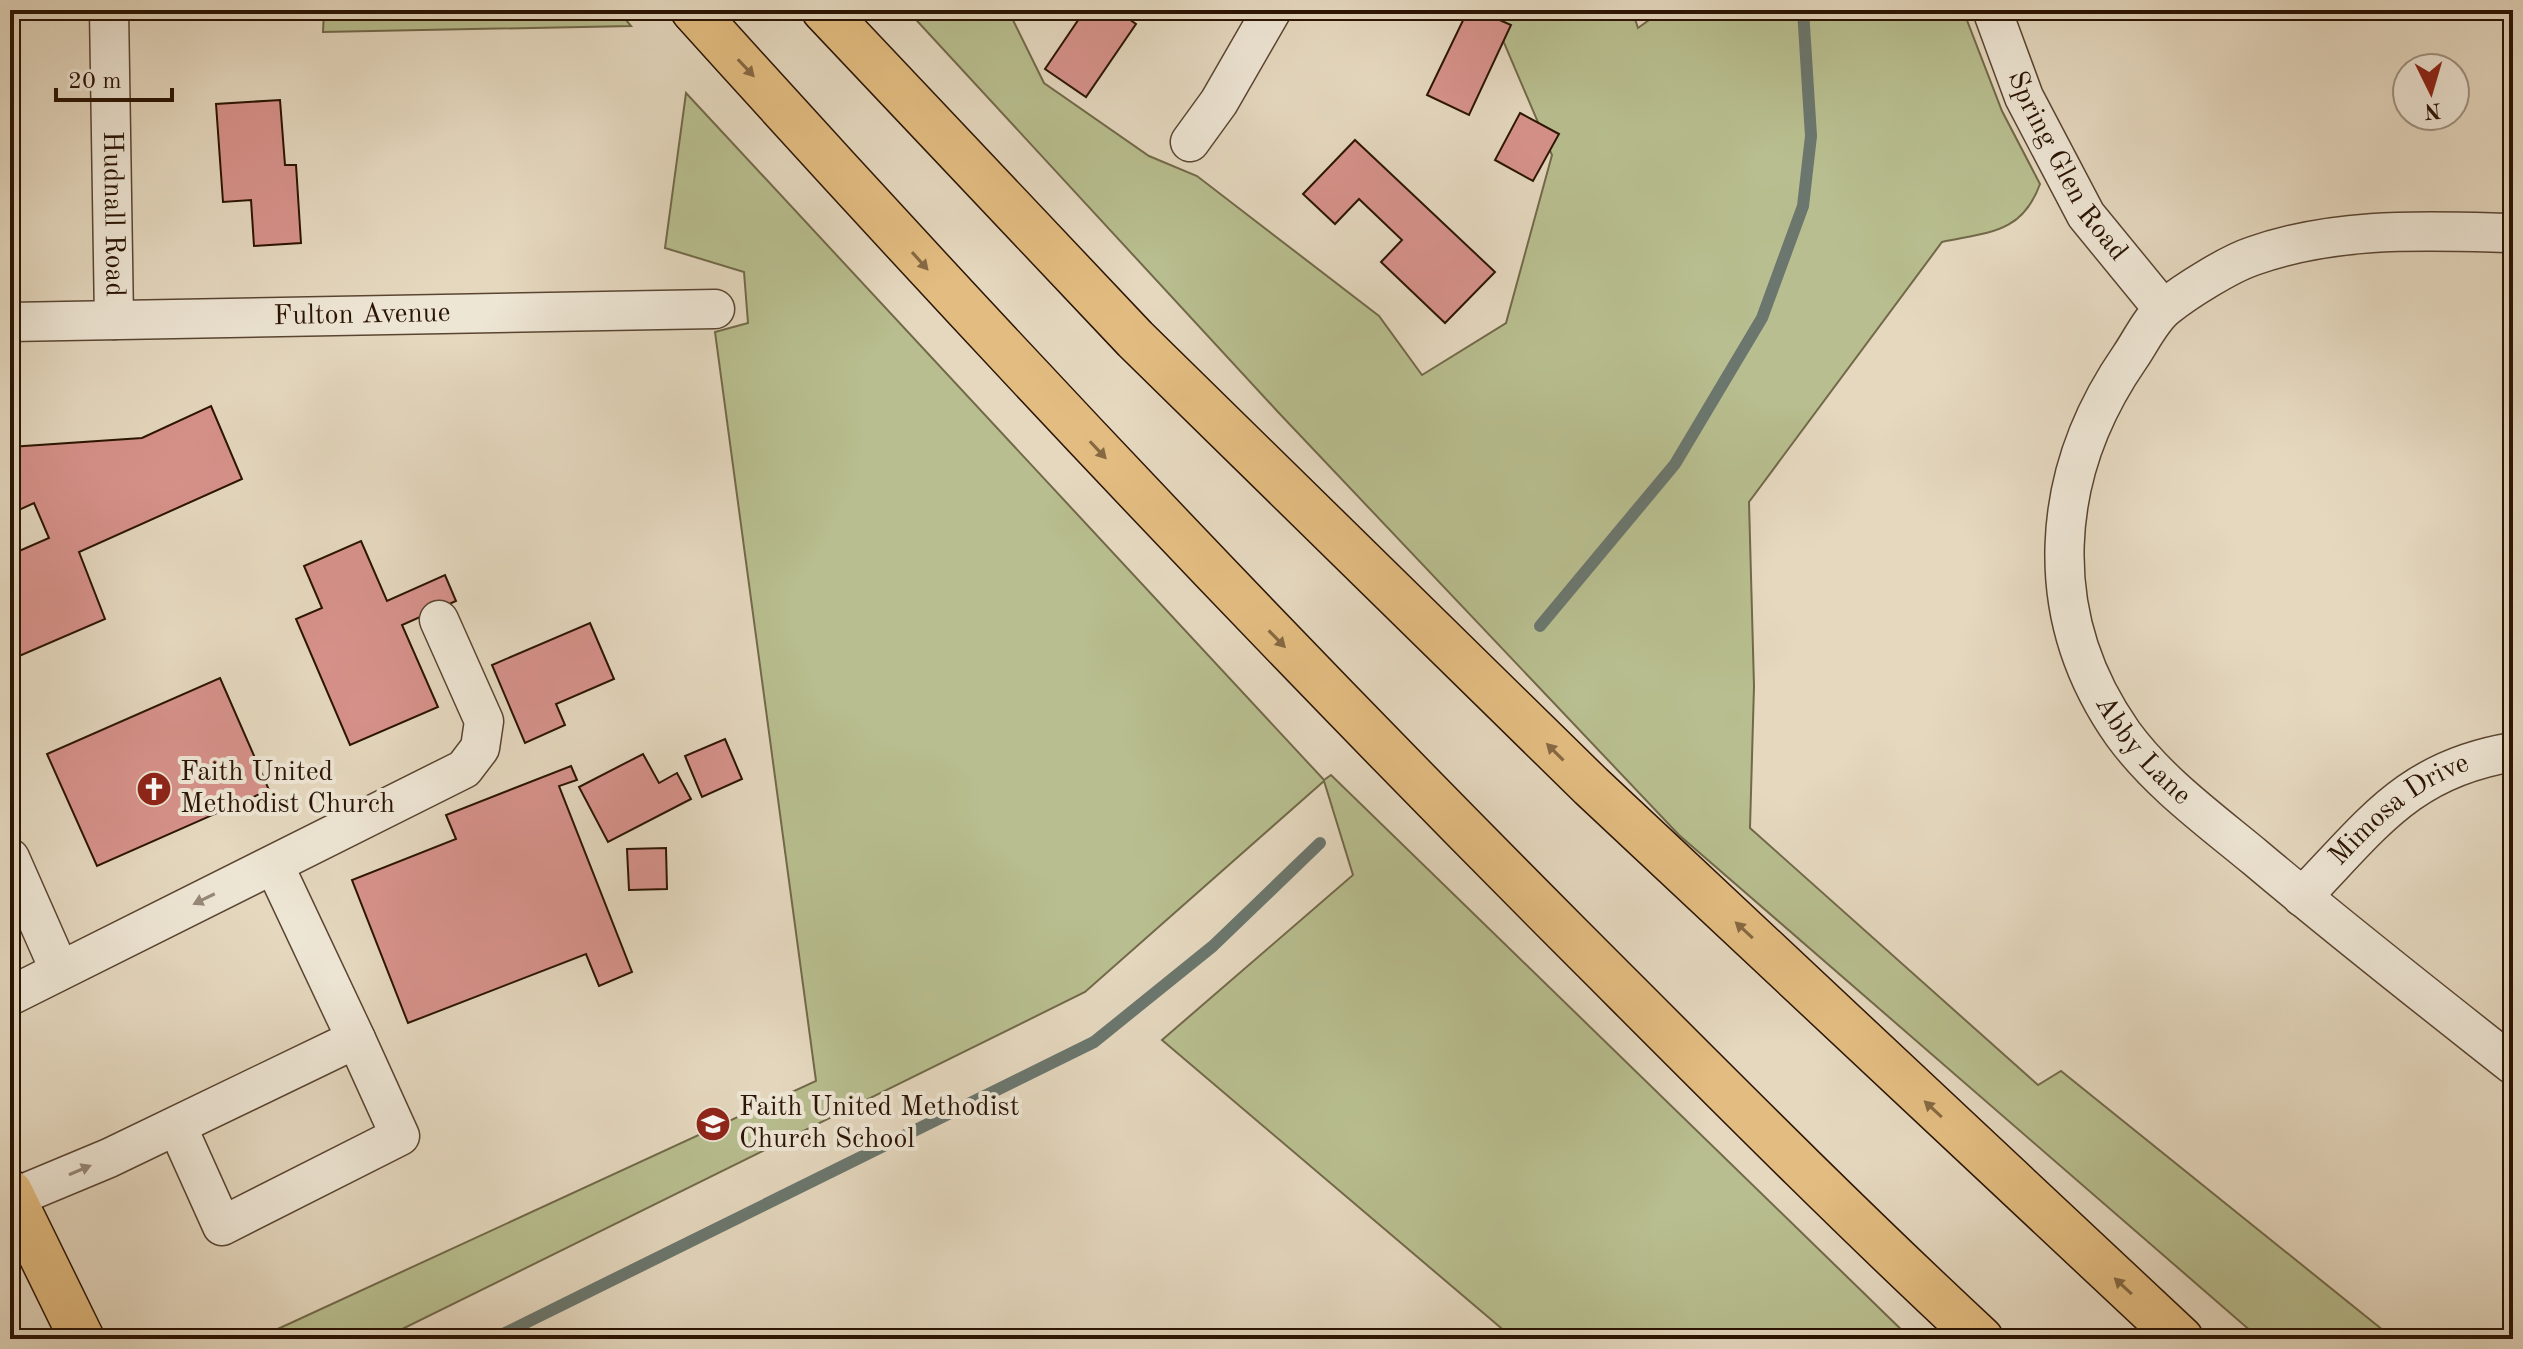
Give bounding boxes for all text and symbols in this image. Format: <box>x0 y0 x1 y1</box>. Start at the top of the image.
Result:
scale bar <box>56 52 172 102</box>
north arrow <box>2391 52 2471 132</box>
one-way arrow <box>736 58 754 77</box>
street label: Spring Glen Road <box>2002 68 2132 267</box>
text: 20 m <box>68 70 122 94</box>
text: N <box>2423 98 2442 122</box>
street label: Hudnall Road <box>97 131 128 297</box>
one-way arrow <box>910 251 928 270</box>
street label: Fulton Avenue <box>273 300 451 331</box>
one-way arrow <box>1088 441 1106 460</box>
one-way arrow <box>1267 629 1286 648</box>
street label: Abby Lane <box>2089 692 2196 811</box>
one-way arrow <box>1546 743 1565 761</box>
street label: Mimosa Drive <box>2325 750 2473 872</box>
place label: Faith United Methodist Church <box>180 759 395 819</box>
church icon: Faith United Methodist Church <box>135 770 173 808</box>
one-way arrow <box>192 892 215 906</box>
one-way arrow <box>1735 922 1754 940</box>
place label: Faith United Methodist Church School <box>739 1094 1019 1154</box>
one-way arrow <box>1924 1100 1943 1118</box>
school or university icon: Faith United Methodist Church School <box>694 1105 732 1143</box>
one-way arrow <box>68 1163 92 1176</box>
one-way arrow <box>2114 1278 2133 1296</box>

